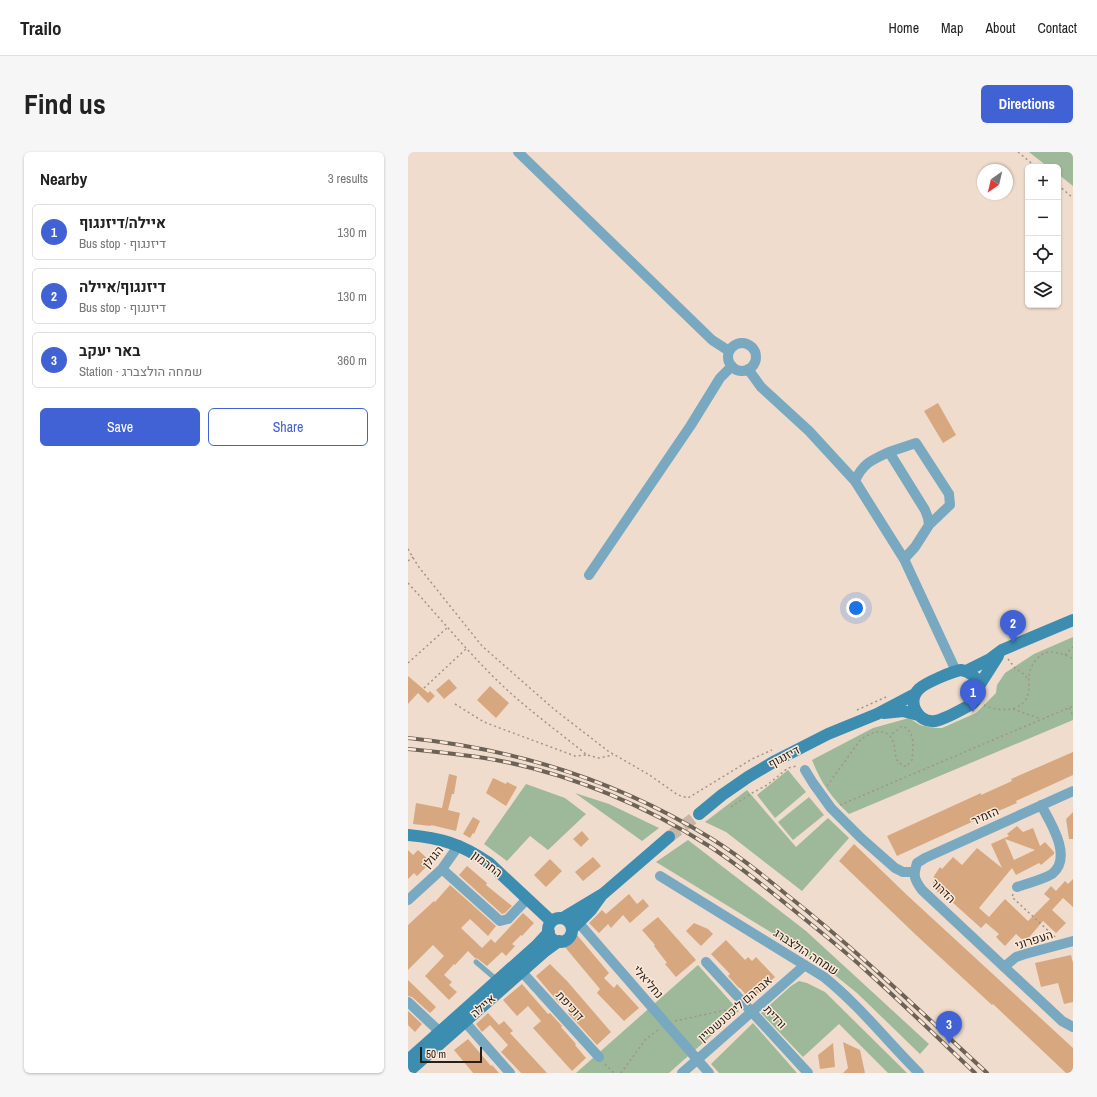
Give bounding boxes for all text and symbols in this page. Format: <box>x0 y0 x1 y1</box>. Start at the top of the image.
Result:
text: Trailo <box>20 15 62 41</box>
text: Home <box>888 19 919 37</box>
text: Map <box>941 19 963 37</box>
text: About <box>985 19 1015 37</box>
text: Contact <box>1037 19 1077 37</box>
text: Find us <box>24 85 106 123</box>
button: Directions <box>981 85 1073 123</box>
north arrow <box>977 164 1013 200</box>
map controls <box>1025 164 1061 308</box>
button: + <box>1025 164 1061 200</box>
text: Nearby <box>40 167 87 190</box>
text: 3 results <box>328 170 368 187</box>
button: − <box>1025 200 1061 236</box>
text: איילה/דיזנגוף <box>79 212 166 233</box>
text: 1 <box>51 224 57 241</box>
text: 130 m <box>337 224 367 241</box>
text: Bus stop · דיזנגוף <box>79 235 166 252</box>
button: locate <box>1025 236 1061 272</box>
button: layers <box>1025 272 1061 308</box>
text: דיזנגוף/איילה <box>79 276 166 297</box>
text: 2 <box>51 288 57 305</box>
text: 130 m <box>337 288 367 305</box>
text: Bus stop · דיזנגוף <box>79 299 166 316</box>
text: באר יעקב <box>79 340 140 361</box>
text: 3 <box>51 352 57 369</box>
text: 360 m <box>337 352 367 369</box>
text: Station · שמחה הולצברג <box>79 363 202 380</box>
button: Save <box>40 408 200 446</box>
button: Share <box>208 408 368 446</box>
your location <box>846 598 866 618</box>
pin: 2 <box>1000 610 1026 643</box>
pin: 1 <box>960 679 986 712</box>
street label: דיזנגוף <box>765 742 803 772</box>
street label: הזמיר <box>969 803 1001 829</box>
street label: הגולן <box>419 842 447 872</box>
street label: החרמון <box>468 847 506 881</box>
street label: הדרור <box>927 875 959 907</box>
street label: שמחה הולצברג <box>770 925 842 979</box>
street label: העפרוני <box>1013 926 1055 954</box>
street label: נחליאלי <box>629 962 667 1002</box>
street label: אברהם ליכטנשטיין <box>695 972 776 1046</box>
street label: דוכיפת <box>552 988 588 1024</box>
street label: איילה <box>467 991 499 1021</box>
street label: ורדית <box>760 1002 790 1032</box>
pin: 3 <box>936 1011 962 1044</box>
scale bar <box>420 1045 482 1064</box>
text: 50 m <box>426 1047 446 1061</box>

